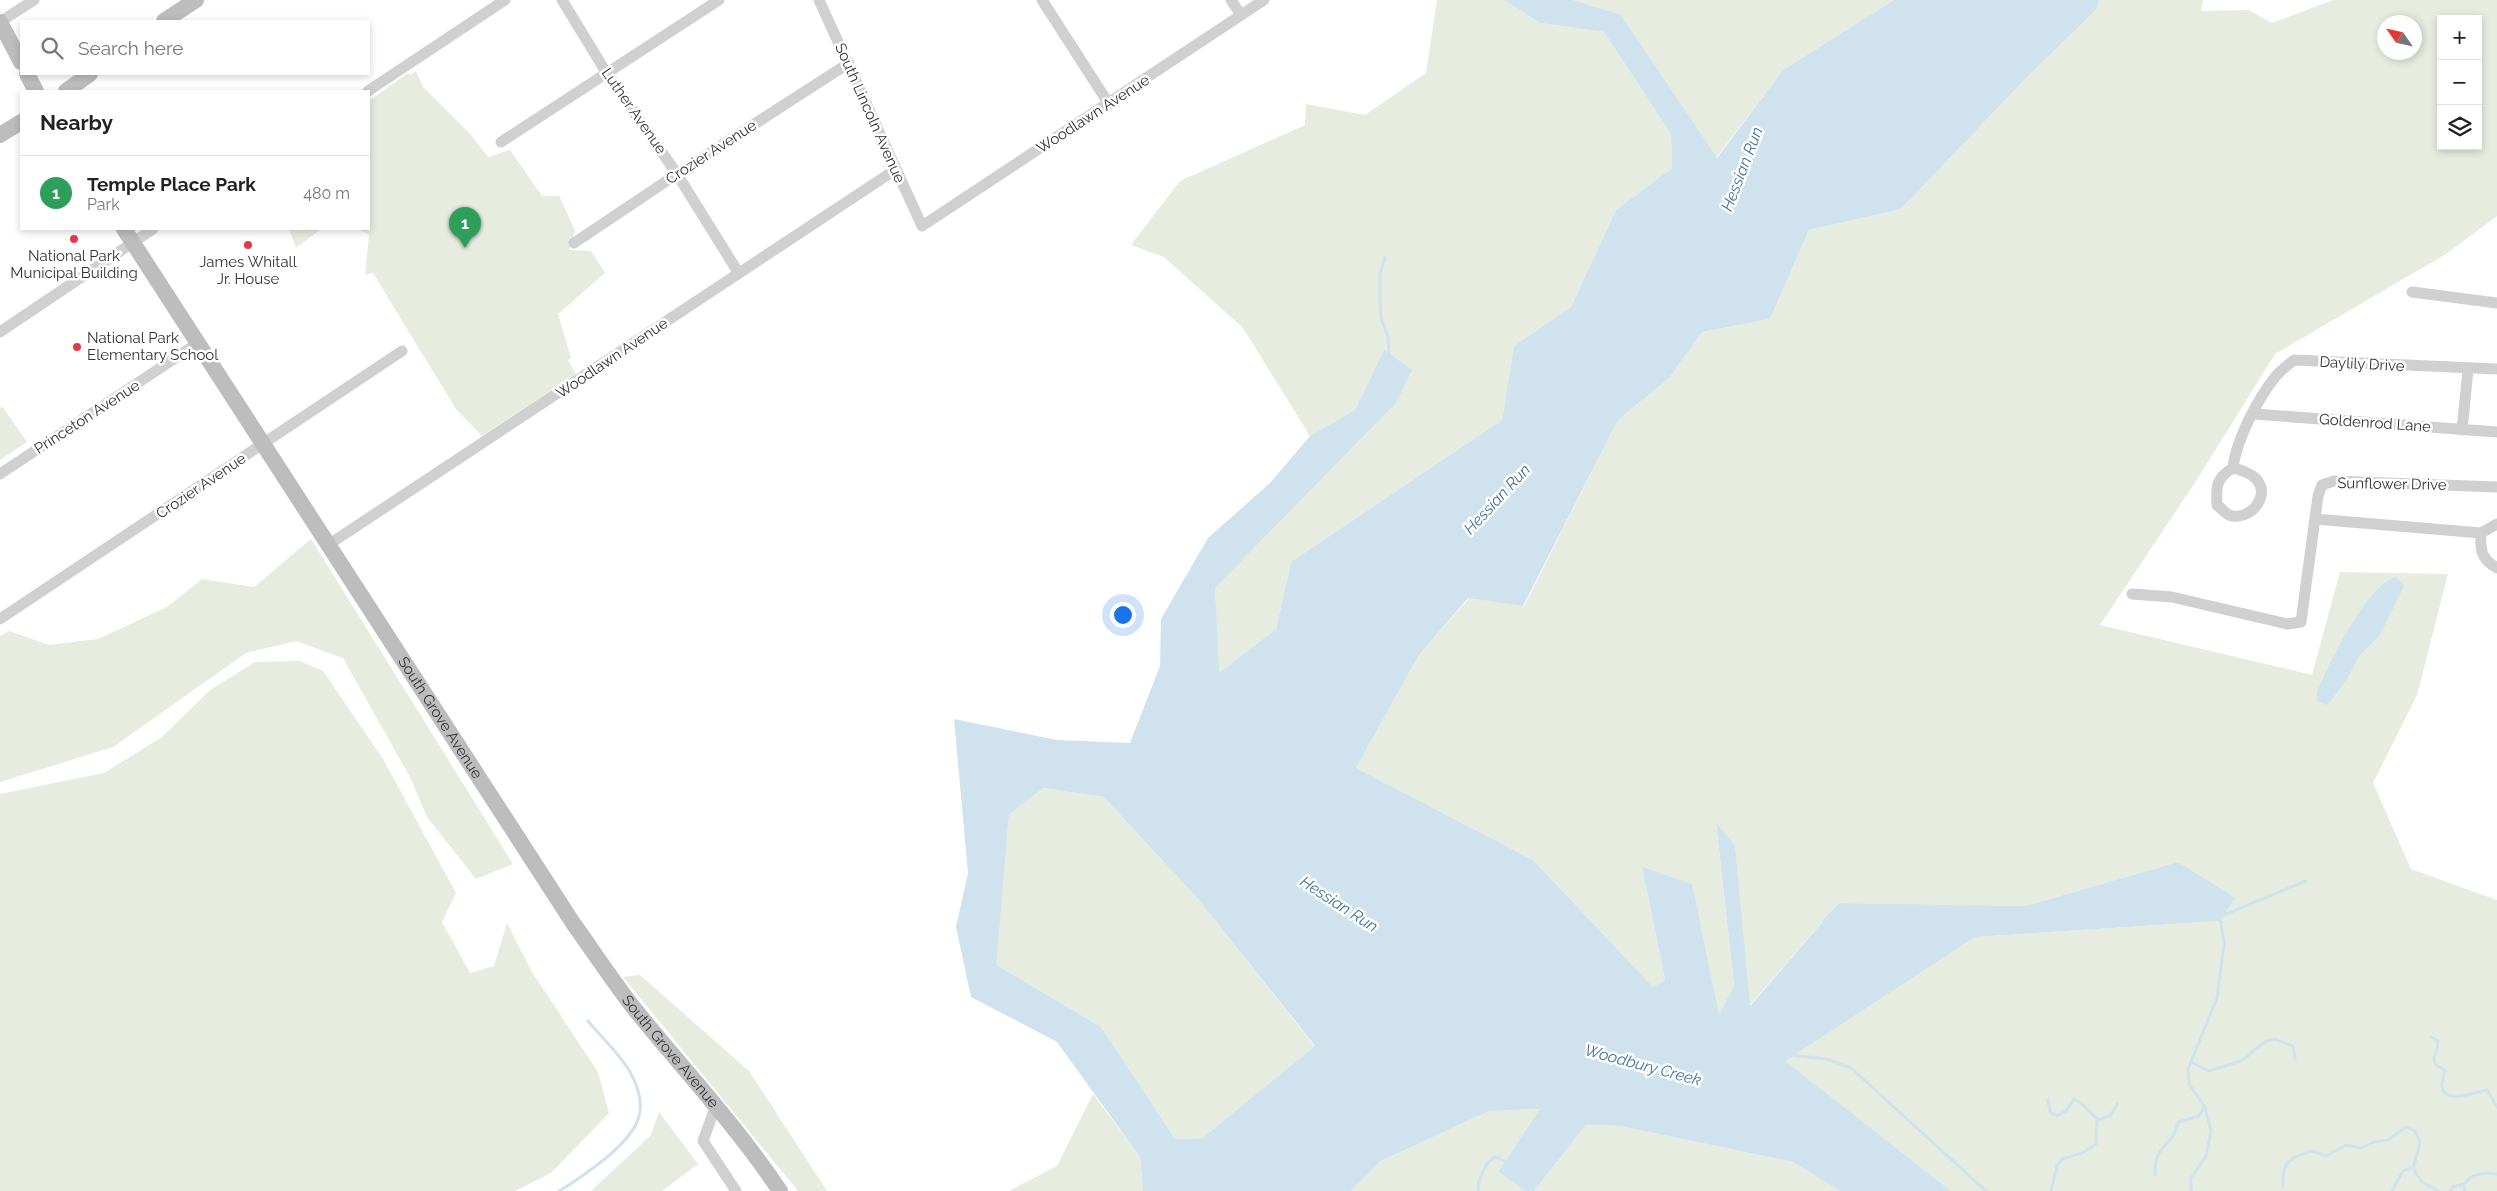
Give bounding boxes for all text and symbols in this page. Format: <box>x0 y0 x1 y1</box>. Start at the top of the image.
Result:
north arrow <box>2377 15 2422 60</box>
map controls <box>2437 15 2482 150</box>
button: + <box>2437 15 2482 60</box>
search box <box>20 20 370 75</box>
icon: search <box>38 34 66 62</box>
text: Search here <box>78 37 184 59</box>
street label: South Lincoln Avenue <box>831 40 909 186</box>
button: − <box>2437 60 2482 105</box>
street label: Luther Avenue <box>598 64 670 158</box>
street label: Woodlawn Avenue <box>1033 71 1153 157</box>
button: layers <box>2437 105 2482 150</box>
text: Nearby <box>40 110 113 135</box>
street label: Crozier Avenue <box>662 116 760 188</box>
water label: Hessian Run <box>1717 124 1767 214</box>
text: Temple Place Park <box>87 173 256 195</box>
text: 1 <box>52 184 60 203</box>
text: 480 m <box>303 184 350 203</box>
text: Park <box>87 195 120 214</box>
pin: 1 <box>449 207 481 248</box>
marker: National Park Municipal Building <box>68 233 80 245</box>
marker: James Whitall Jr. House <box>242 239 254 251</box>
place label: National Park Municipal Building <box>10 247 138 282</box>
place label: James Whitall Jr. House <box>199 253 298 288</box>
street label: Woodlawn Avenue <box>553 314 671 402</box>
place label: National Park Elementary School <box>87 329 219 364</box>
marker: National Park Elementary School <box>71 341 83 353</box>
street label: Daylily Drive <box>2319 353 2405 375</box>
street label: Princeton Avenue <box>31 376 143 458</box>
street label: Goldenrod Lane <box>2318 410 2432 436</box>
street label: Crozier Avenue <box>153 449 249 523</box>
water label: Hessian Run <box>1460 460 1534 538</box>
street label: Sunflower Drive <box>2337 474 2447 494</box>
your location <box>1110 602 1136 628</box>
street label: South Grove Avenue <box>394 653 486 782</box>
water label: Hessian Run <box>1297 872 1381 936</box>
street label: South Grove Avenue <box>618 992 723 1112</box>
water label: Woodbury Creek <box>1583 1040 1704 1090</box>

